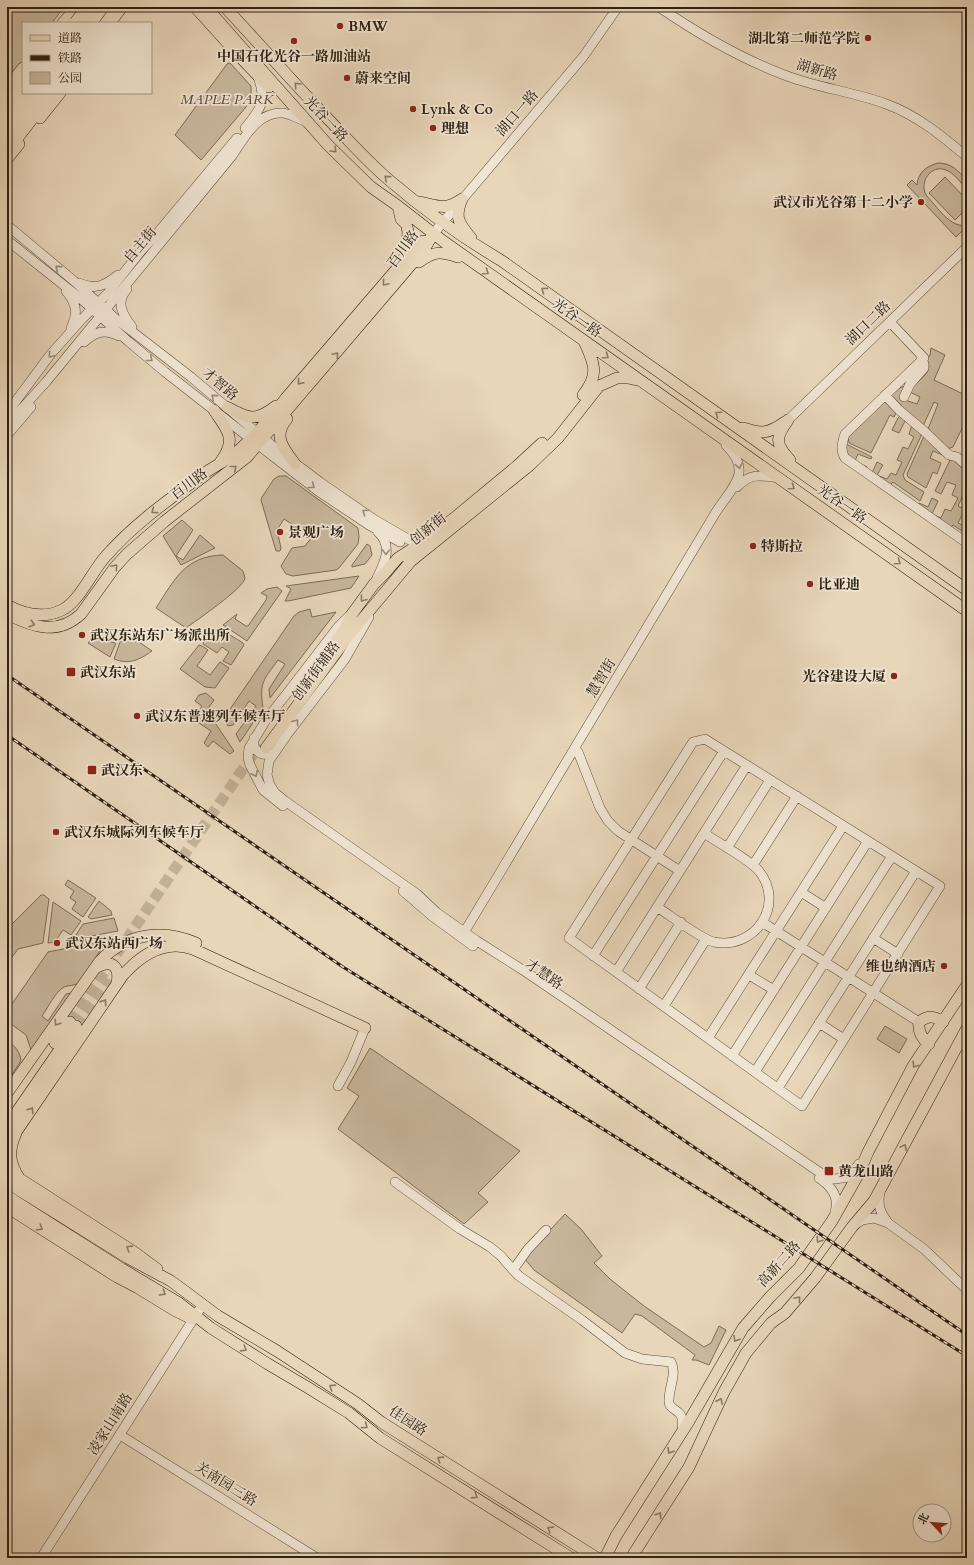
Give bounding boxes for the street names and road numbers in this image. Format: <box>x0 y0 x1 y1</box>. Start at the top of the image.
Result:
street label: 湖新路 <box>794 55 840 85</box>
street label: 湖口一路 <box>491 86 543 140</box>
street label: 光谷一路 <box>300 92 352 146</box>
street label: 自主街 <box>119 223 161 267</box>
street label: 百川路 <box>383 226 423 272</box>
street label: 光谷一路 <box>549 294 605 342</box>
street label: 湖口二路 <box>841 297 895 349</box>
street label: 才智路 <box>198 363 242 405</box>
street label: 百川路 <box>167 464 211 504</box>
street label: 光谷一路 <box>814 480 870 528</box>
street label: 创新街 <box>406 508 450 550</box>
street label: 创新街辅路 <box>288 637 344 705</box>
street label: 慧智街 <box>582 655 620 701</box>
street label: 才慧路 <box>521 954 567 994</box>
street label: 高新二路 <box>753 1237 805 1291</box>
street label: 凌家山南路 <box>83 1389 137 1459</box>
street label: 佳园路 <box>385 1402 431 1440</box>
street label: 关南园三路 <box>191 1457 261 1511</box>

